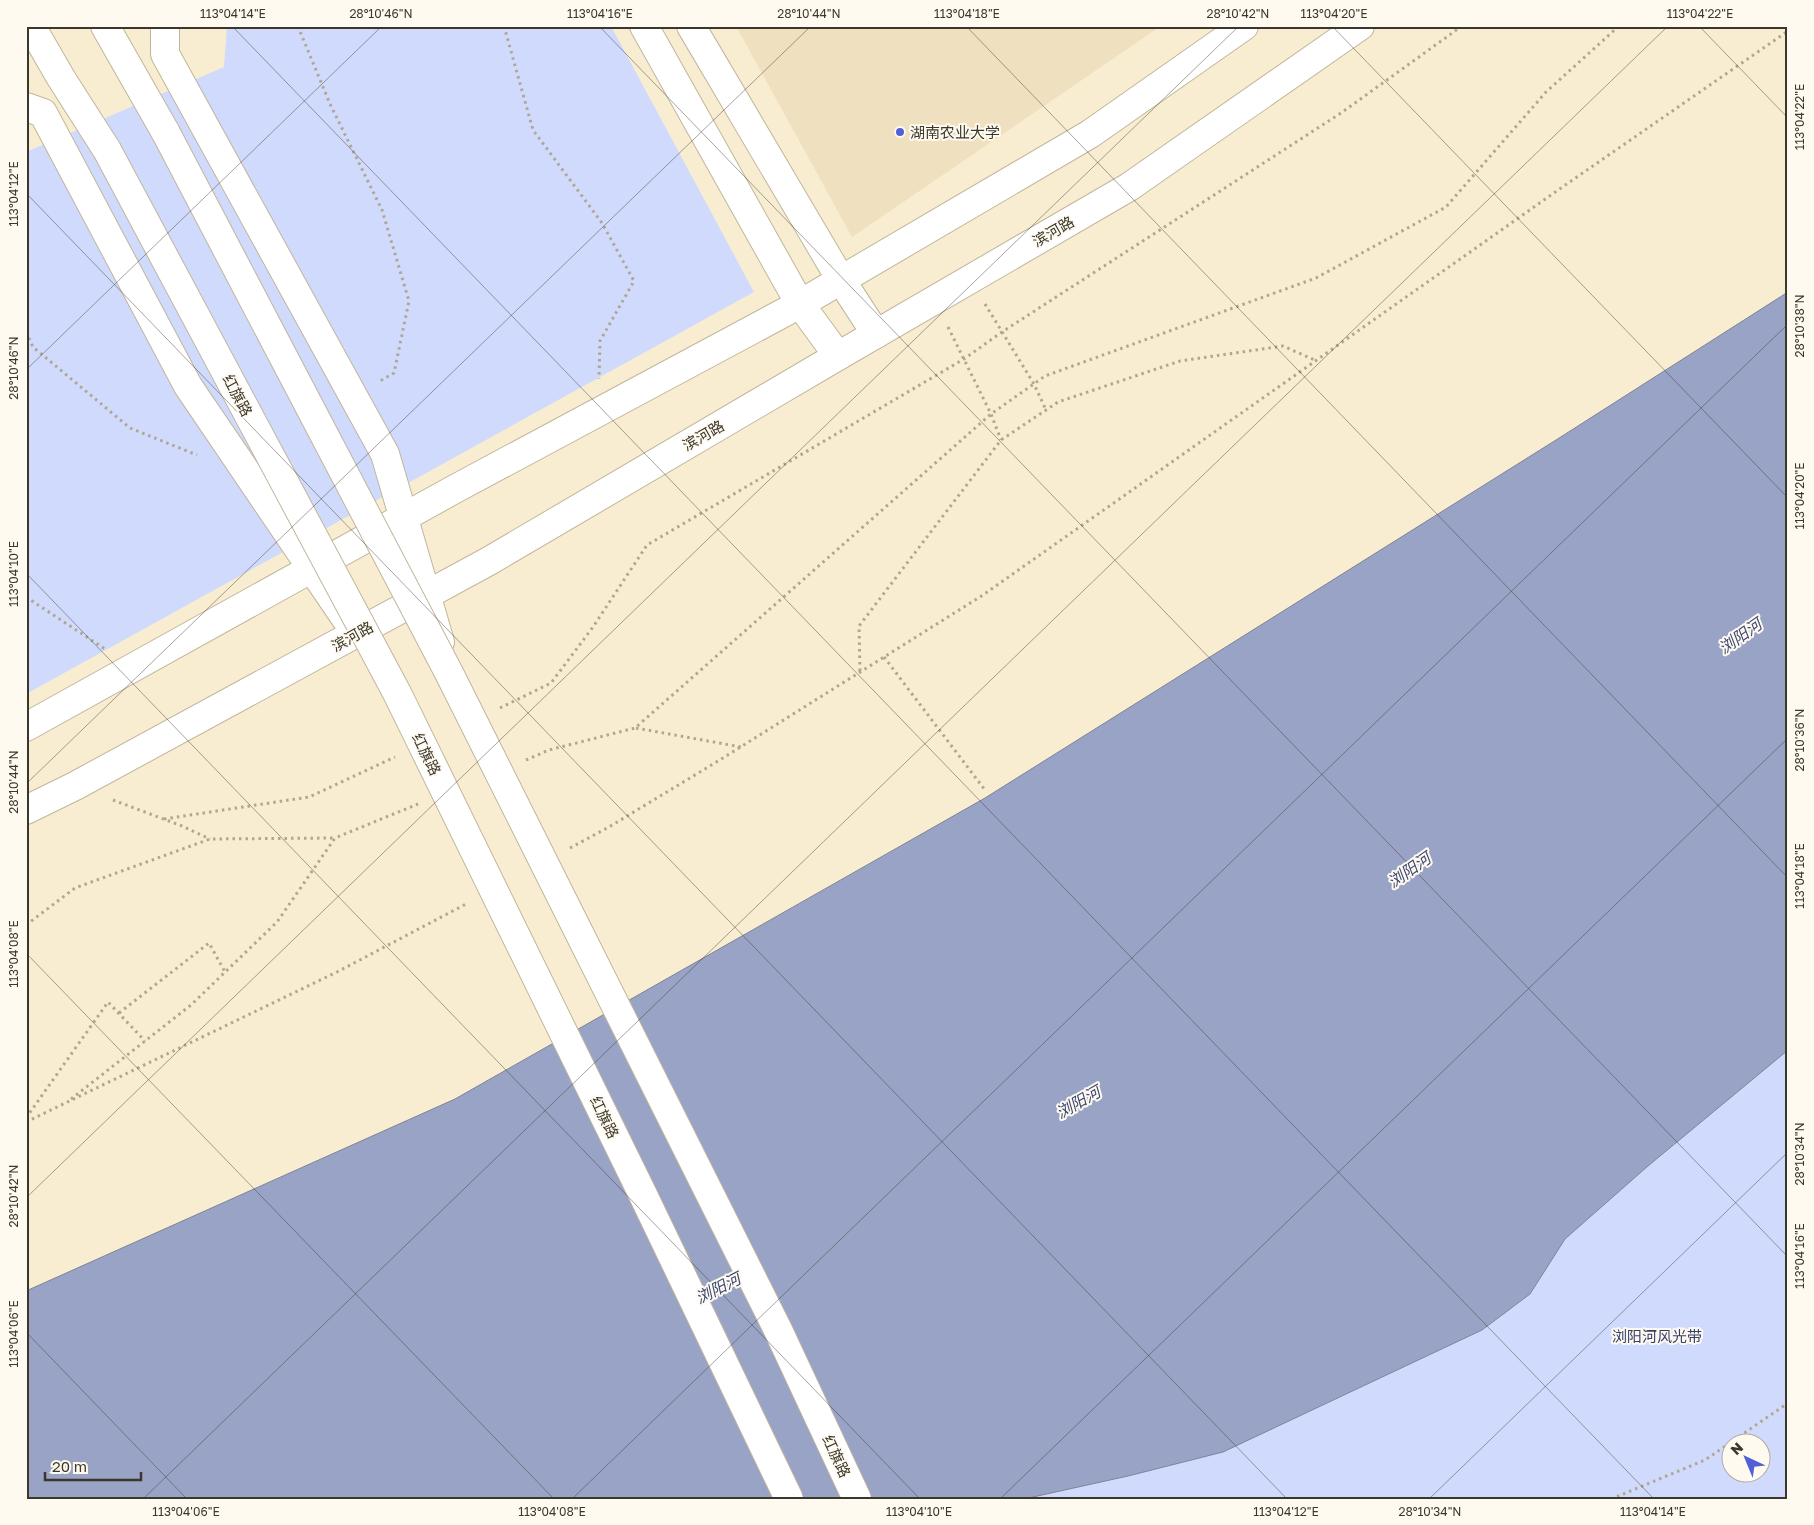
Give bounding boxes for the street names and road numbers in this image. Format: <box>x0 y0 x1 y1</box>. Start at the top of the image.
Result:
street label: 滨河路 <box>1029 212 1077 250</box>
street label: 红旗路 <box>219 371 257 419</box>
street label: 滨河路 <box>679 416 727 454</box>
street label: 滨河路 <box>328 617 376 655</box>
street label: 红旗路 <box>409 730 445 778</box>
street label: 红旗路 <box>587 1093 623 1141</box>
street label: 红旗路 <box>819 1432 855 1480</box>

